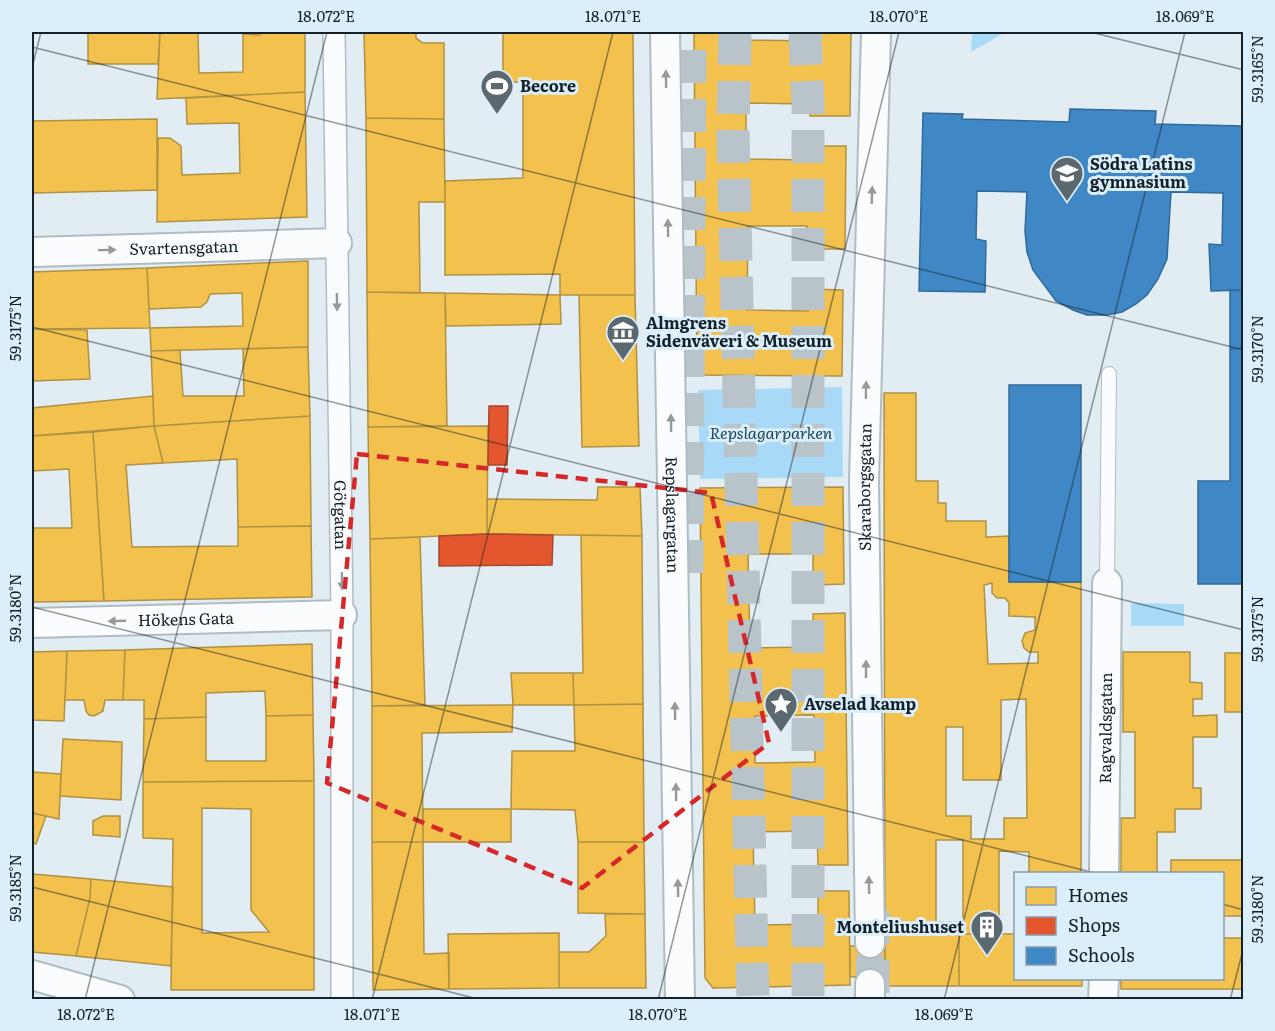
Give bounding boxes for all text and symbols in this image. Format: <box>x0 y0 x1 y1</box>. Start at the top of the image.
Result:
text: 18.072°E <box>297 4 355 27</box>
text: 18.071°E <box>585 4 641 27</box>
text: 18.070°E <box>870 4 928 27</box>
text: 18.069°E <box>1156 4 1214 27</box>
text: 59.3165°N <box>1245 35 1268 103</box>
sports icon: Becore <box>479 68 515 115</box>
one-way arrow <box>661 70 670 89</box>
place label: Becore <box>520 73 576 97</box>
place label: Södra Latins gymnasium <box>1090 151 1192 193</box>
school or university icon: Södra Latins gymnasium <box>1049 155 1085 202</box>
one-way arrow <box>867 186 877 205</box>
one-way arrow <box>663 218 673 237</box>
street label: Svartensgatan <box>129 233 239 260</box>
one-way arrow <box>98 245 117 254</box>
one-way arrow <box>333 292 342 311</box>
text: 59.3175°N <box>3 295 26 361</box>
place label: Almgrens Sidenväveri & Museum <box>646 310 832 352</box>
museum icon: Almgrens Sidenväveri & Museum <box>605 314 641 361</box>
text: 59.3170°N <box>1245 315 1268 383</box>
one-way arrow <box>862 381 871 400</box>
one-way arrow <box>666 413 676 432</box>
park label: Repslagarparken <box>710 420 833 444</box>
street label: Skaraborgsgatan <box>851 422 877 551</box>
street label: Repslagargatan <box>661 456 686 574</box>
street label: Götgatan <box>329 480 354 550</box>
one-way arrow <box>337 571 346 590</box>
text: 59.3180°N <box>3 573 26 643</box>
text: 59.3175°N <box>1245 596 1268 662</box>
street label: Hökens Gata <box>138 605 235 631</box>
one-way arrow <box>108 616 127 625</box>
one-way arrow <box>861 659 871 678</box>
street label: Ragvaldsgatan <box>1092 672 1117 784</box>
place icon: Avselad kamp <box>763 686 799 733</box>
place label: Avselad kamp <box>804 691 916 715</box>
one-way arrow <box>670 701 680 720</box>
one-way arrow <box>672 783 681 802</box>
text: 59.3185°N <box>3 854 26 922</box>
legend <box>1014 872 1224 980</box>
text: 59.3180°N <box>1245 874 1268 944</box>
one-way arrow <box>864 875 874 894</box>
one-way arrow <box>673 879 683 898</box>
text: Homes <box>1068 881 1128 908</box>
building icon: Monteliushuset <box>969 909 1005 956</box>
text: Shops <box>1068 911 1120 938</box>
place label: Monteliushuset <box>836 914 964 938</box>
text: Schools <box>1068 941 1134 968</box>
text: 18.072°E <box>57 1002 115 1025</box>
text: 18.071°E <box>344 1002 400 1025</box>
text: 18.070°E <box>629 1002 687 1025</box>
text: 18.069°E <box>915 1002 973 1025</box>

